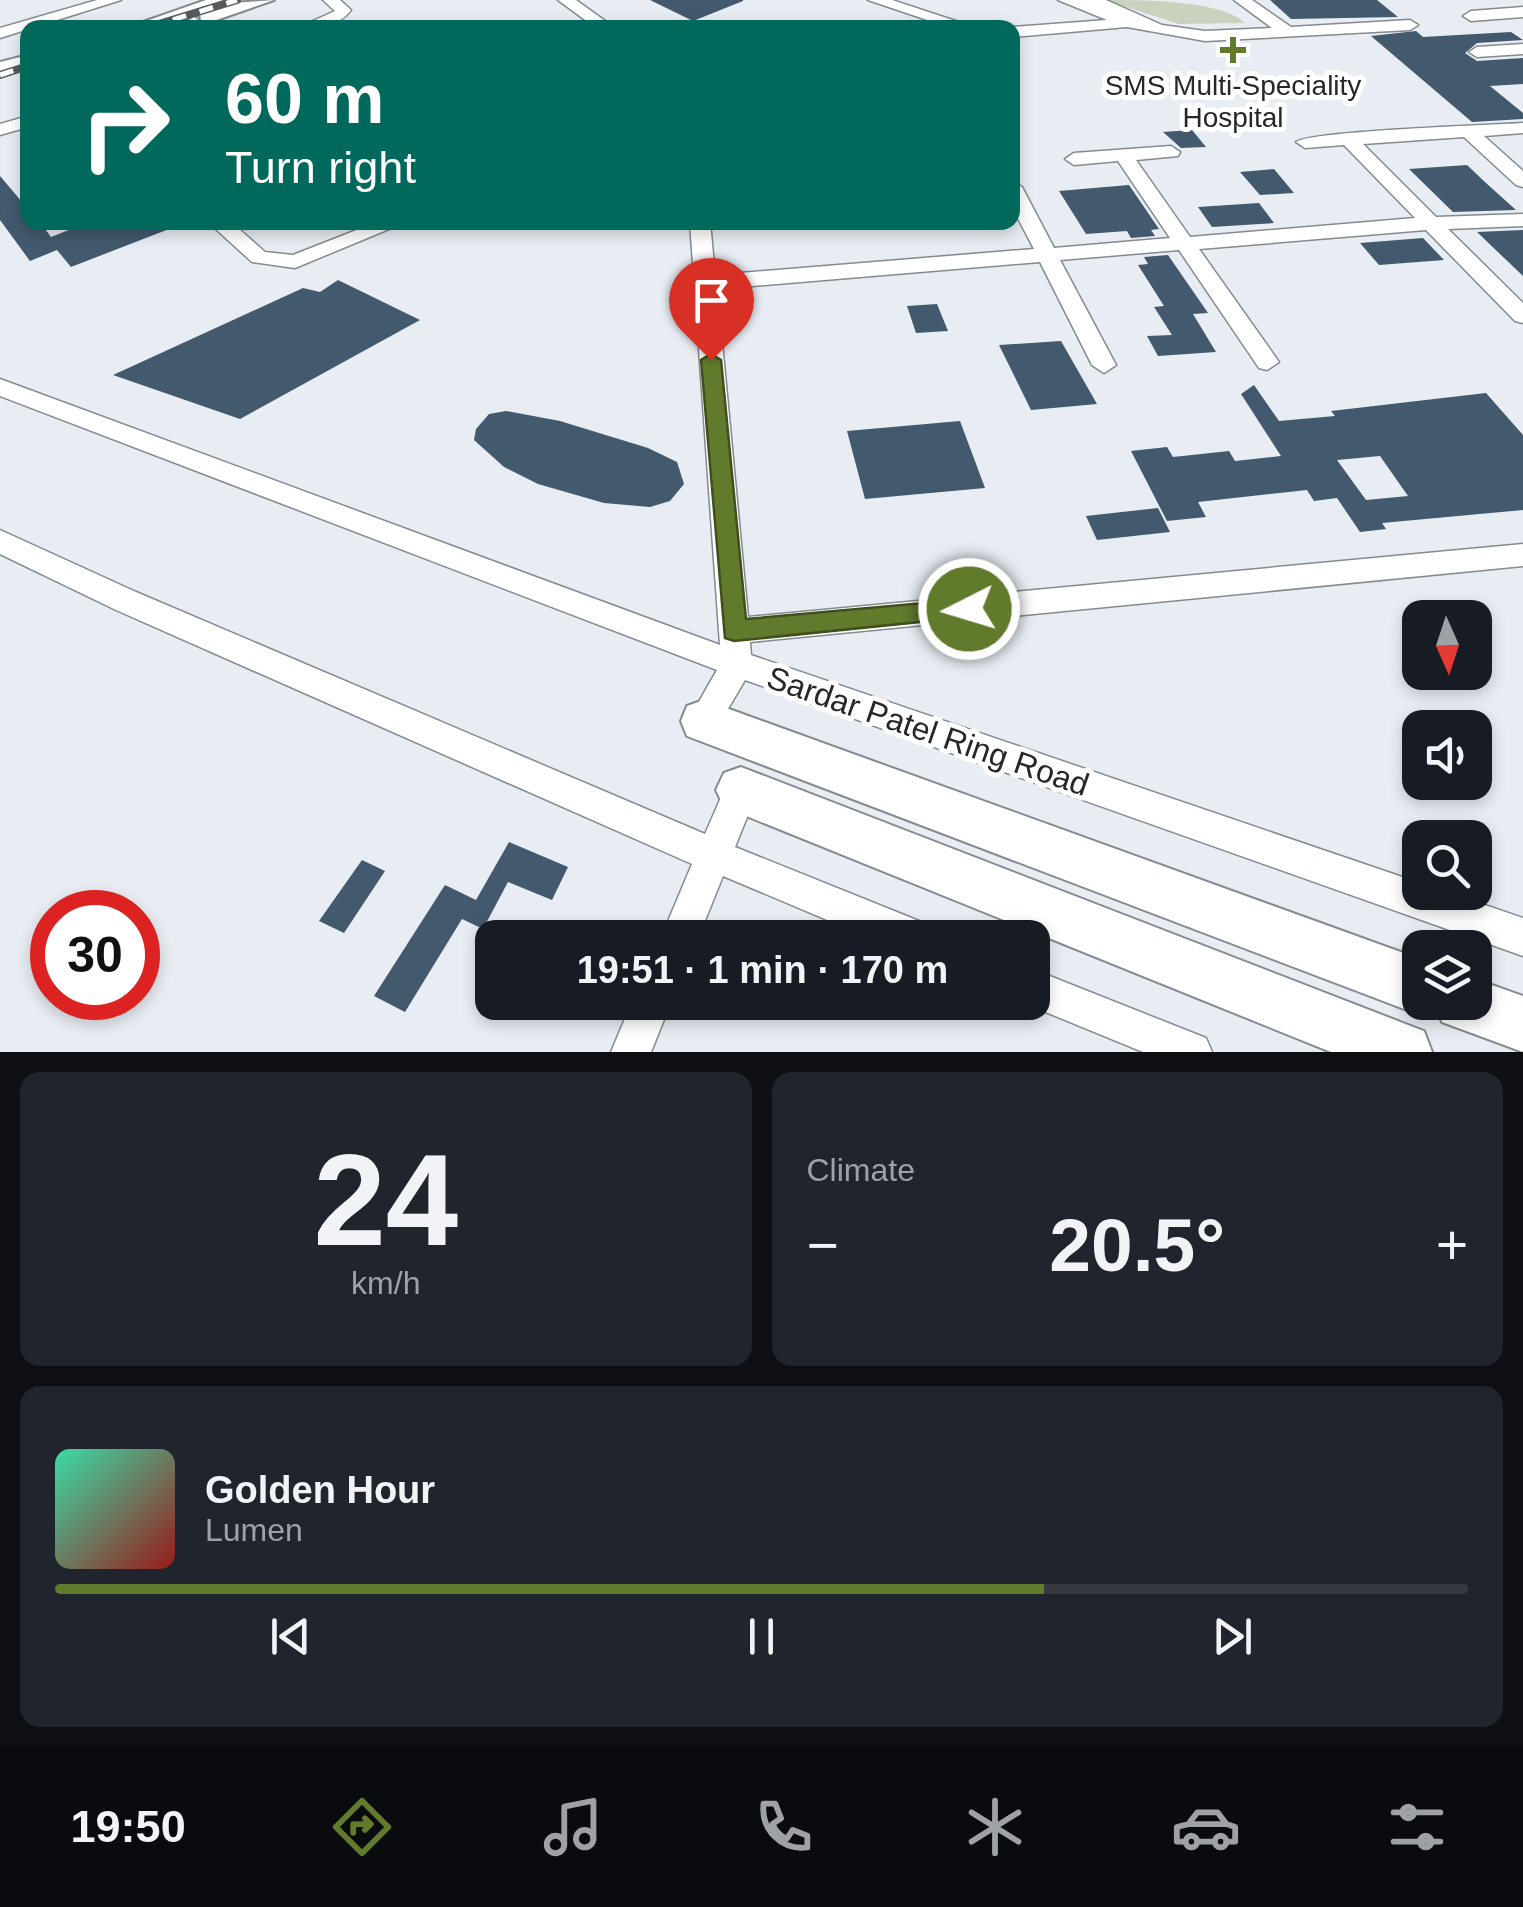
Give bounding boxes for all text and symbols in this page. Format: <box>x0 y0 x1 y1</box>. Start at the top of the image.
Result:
marker: SMS Multi-Speciality Hospital <box>1220 37 1246 63</box>
icon: right <box>60 60 190 190</box>
text: 60 m <box>225 60 385 138</box>
place label: SMS Multi-Speciality Hospital <box>1105 70 1361 133</box>
text: Turn right <box>225 142 416 193</box>
pin <box>669 258 754 361</box>
icon: arrive <box>684 273 739 328</box>
position arrow <box>917 557 1021 661</box>
north arrow <box>1402 600 1492 690</box>
map controls <box>1402 600 1492 1020</box>
street label: Sardar Patel Ring Road <box>762 659 1094 803</box>
button: sound <box>1402 710 1492 800</box>
button: search <box>1402 820 1492 910</box>
speed limit sign: 30 <box>30 890 160 1020</box>
button: layers <box>1402 930 1492 1020</box>
text: 19:51 · 1 min · 170 m <box>577 949 948 991</box>
text: 24 <box>313 1127 458 1273</box>
text: Climate <box>807 1152 915 1188</box>
text: 20.5° <box>1049 1203 1225 1287</box>
text: − <box>807 1214 839 1276</box>
text: + <box>1436 1214 1468 1276</box>
text: km/h <box>351 1265 420 1301</box>
text: Golden Hour <box>205 1469 435 1511</box>
text: Lumen <box>205 1512 303 1548</box>
icon: previous <box>263 1609 318 1664</box>
icon: pause <box>734 1609 789 1664</box>
icon: next <box>1205 1609 1260 1664</box>
icon: directions <box>327 1792 397 1862</box>
icon: music <box>538 1792 608 1862</box>
icon: phone <box>749 1792 819 1862</box>
icon: climate <box>960 1792 1030 1862</box>
icon: car <box>1171 1792 1241 1862</box>
icon: filters <box>1382 1792 1452 1862</box>
text: 19:50 <box>71 1801 186 1852</box>

